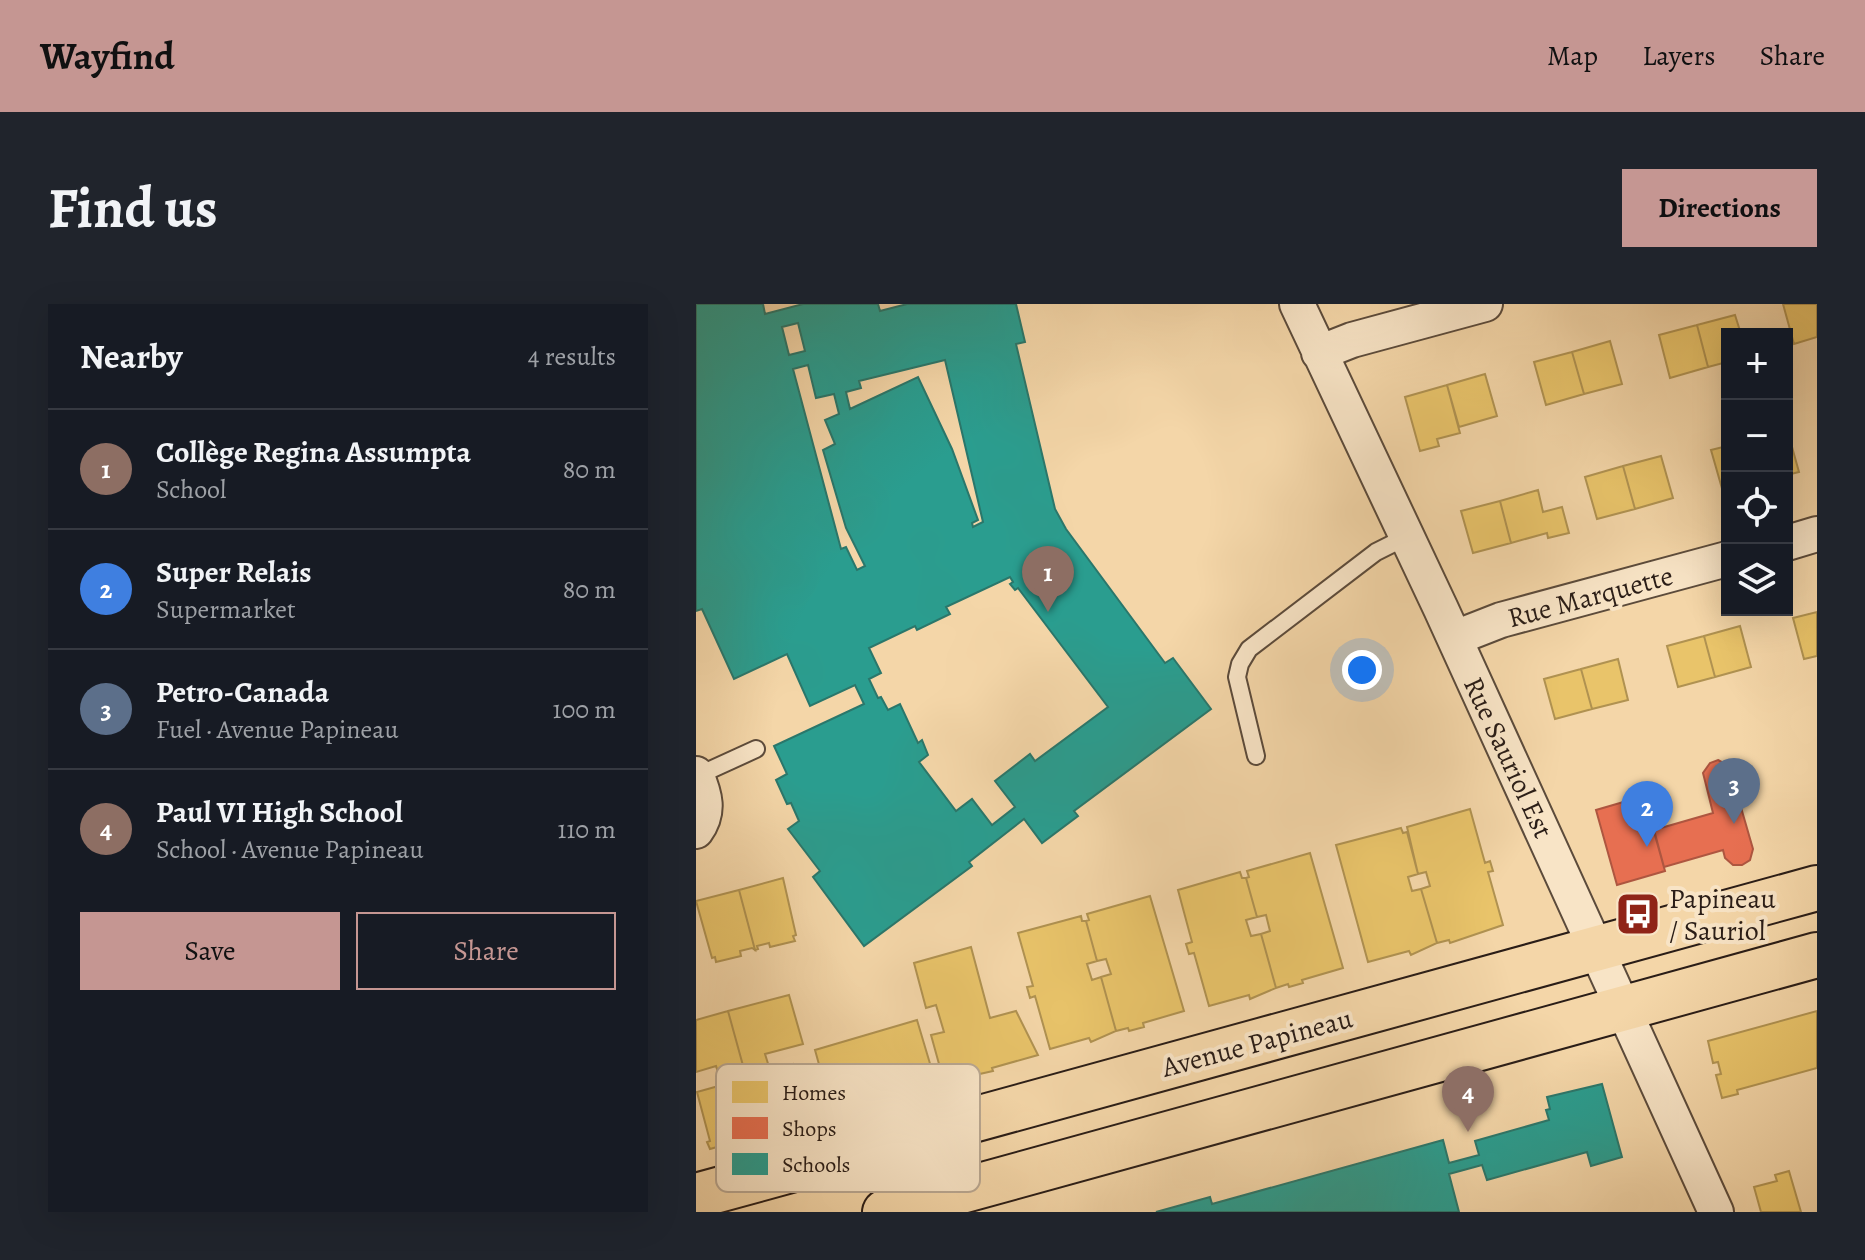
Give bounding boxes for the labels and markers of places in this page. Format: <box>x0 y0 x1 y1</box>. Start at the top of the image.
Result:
pin: 1 <box>1022 546 1074 612</box>
pin: 3 <box>1708 758 1760 824</box>
pin: 2 <box>1621 781 1673 847</box>
place label: Papineau / Sauriol <box>1669 880 1777 950</box>
bus stop icon: Papineau / Sauriol <box>1614 890 1662 938</box>
pin: 4 <box>1442 1066 1494 1132</box>

